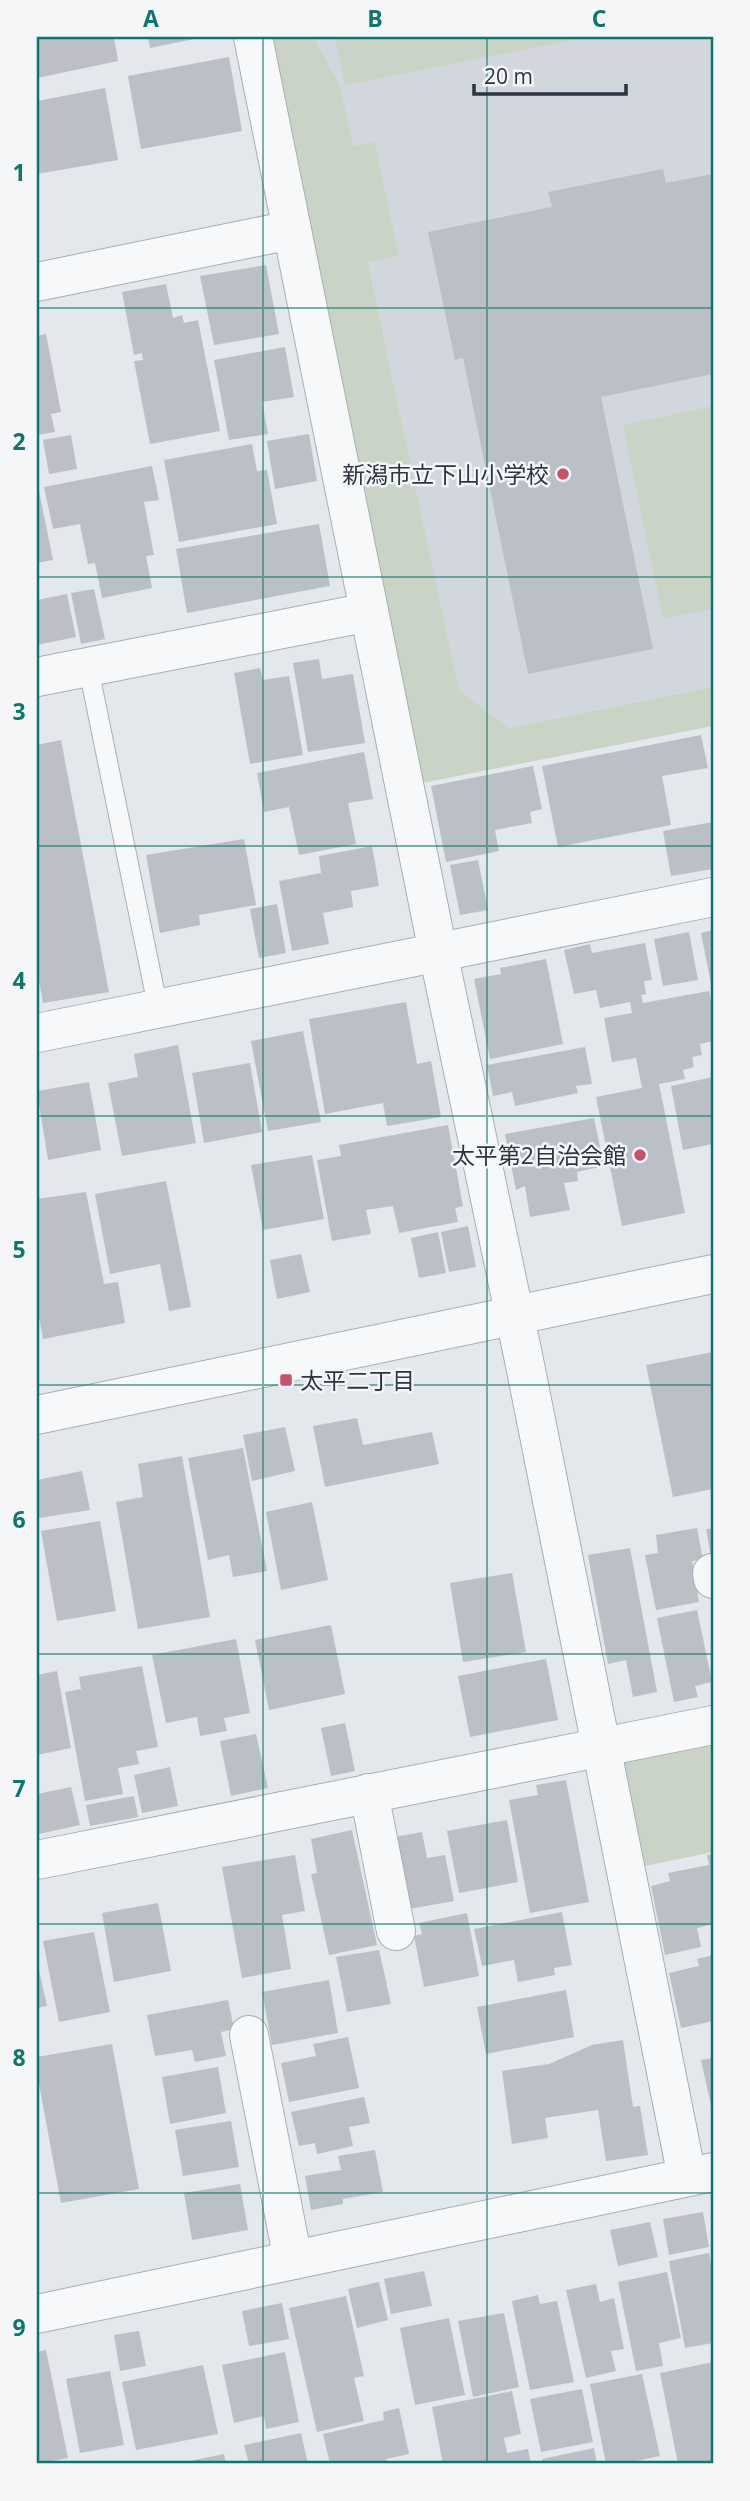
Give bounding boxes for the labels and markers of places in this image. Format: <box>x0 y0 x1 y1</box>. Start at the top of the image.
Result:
place label: 新潟市立下山小学校 <box>342 458 549 490</box>
marker: 新潟市立下山小学校 <box>555 466 571 482</box>
place label: 太平第2自治会館 <box>452 1139 626 1171</box>
marker: 太平第2自治会館 <box>632 1147 648 1163</box>
place label: 太平二丁目 <box>300 1364 415 1396</box>
marker: 太平二丁目 <box>278 1372 294 1388</box>

